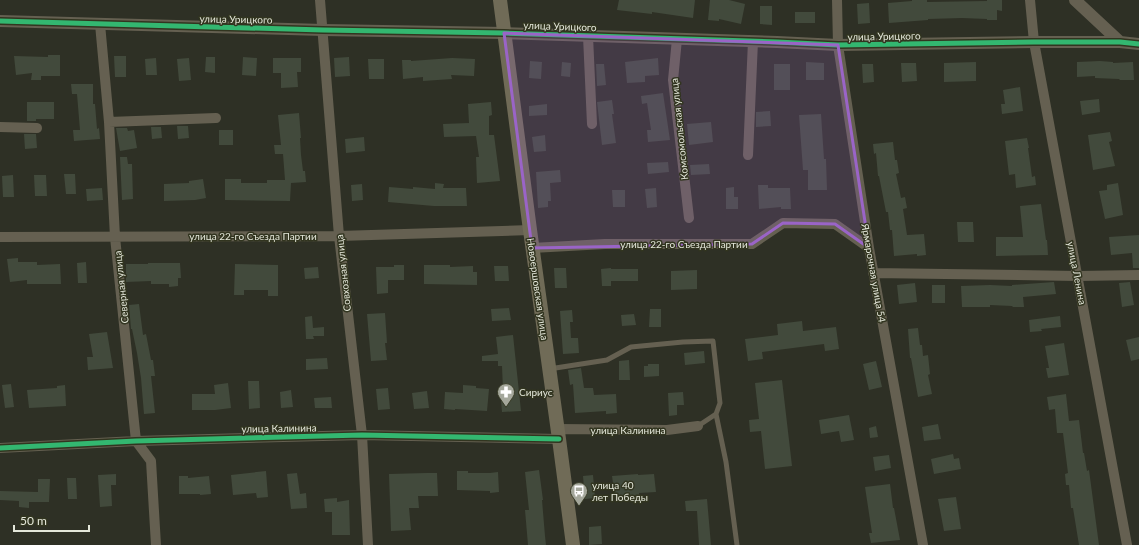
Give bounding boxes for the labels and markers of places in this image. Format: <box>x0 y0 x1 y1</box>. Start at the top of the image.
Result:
pharmacy icon: Сириус <box>496 382 516 407</box>
place label: Сириус <box>519 386 553 398</box>
place label: улица 40 лет Победы <box>592 479 648 503</box>
bus stop icon: улица 40 лет Победы <box>569 481 589 506</box>

